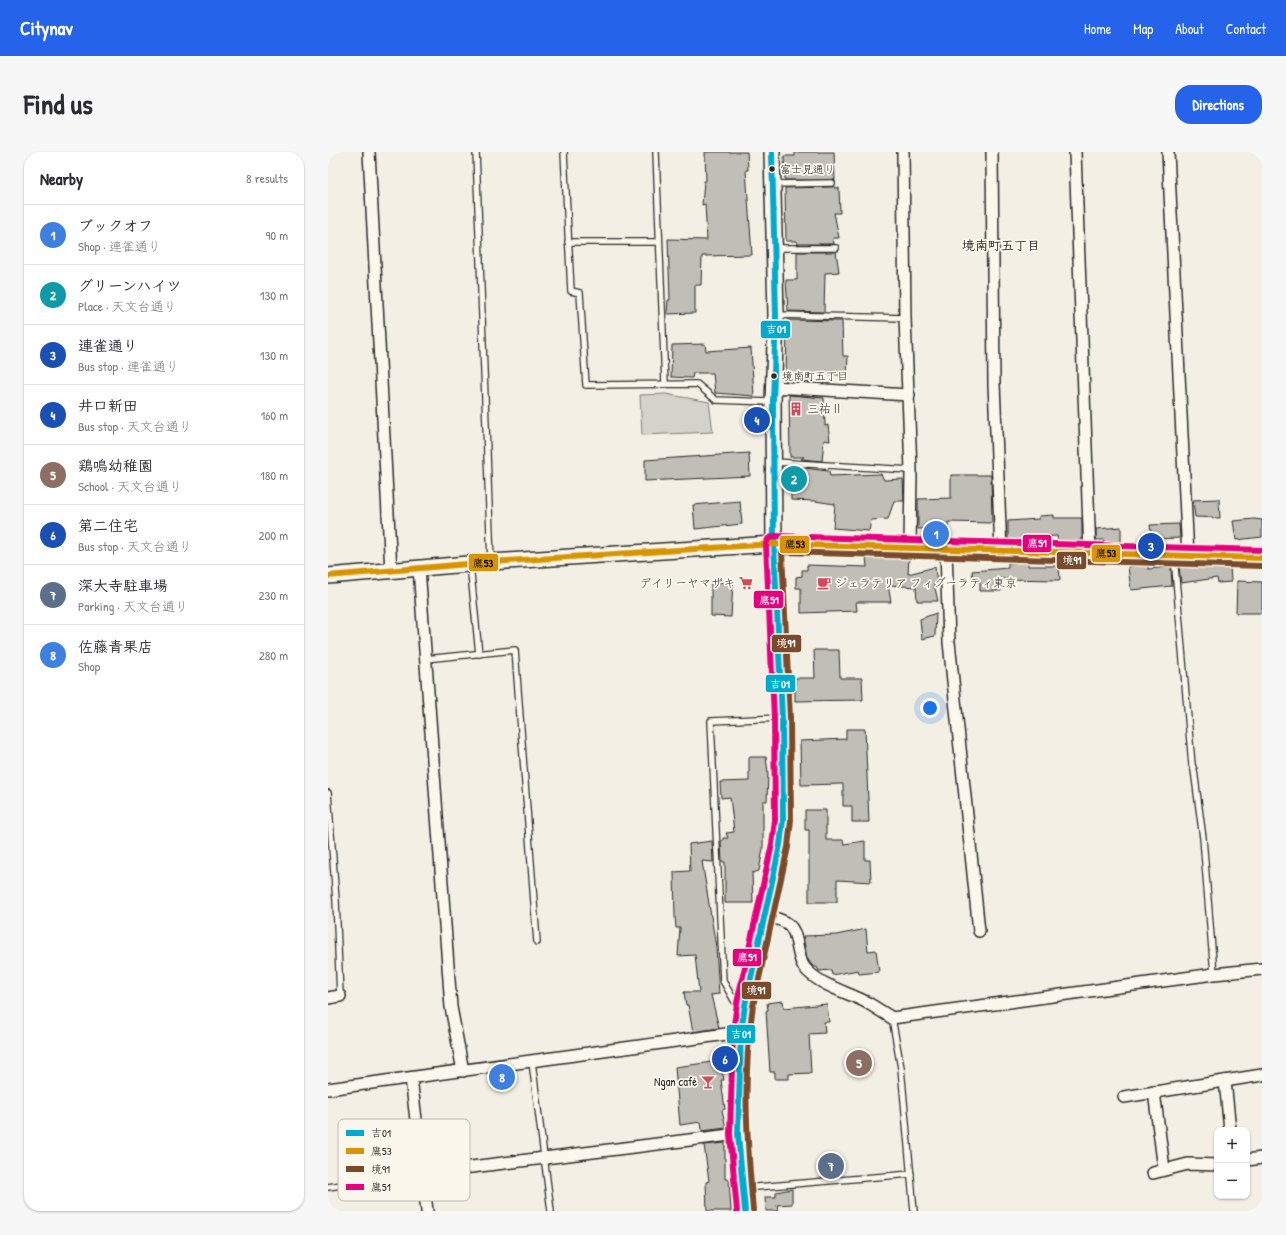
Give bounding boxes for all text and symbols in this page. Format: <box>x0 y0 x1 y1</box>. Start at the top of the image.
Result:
text: Citynav <box>20 15 73 41</box>
text: Home <box>1084 19 1111 38</box>
text: Map <box>1133 19 1153 38</box>
text: About <box>1175 19 1204 38</box>
text: Contact <box>1226 19 1266 38</box>
text: Find us <box>24 85 93 123</box>
button: Directions <box>1175 85 1262 124</box>
place label: 富士見通り <box>780 162 835 176</box>
marker: 富士見通り <box>767 164 777 174</box>
text: Nearby <box>40 167 83 190</box>
text: 8 results <box>246 169 288 187</box>
text: ブックオフ <box>78 215 153 236</box>
text: 1 <box>51 226 55 244</box>
text: 90 m <box>266 226 288 244</box>
district label: 境南町五丁目 <box>962 236 1040 254</box>
text: Shop · 連雀通り <box>78 237 161 255</box>
text: グリーンハイツ <box>78 275 182 296</box>
text: 2 <box>50 286 56 304</box>
text: 130 m <box>260 286 288 304</box>
text: Place · 天文台通り <box>78 297 177 315</box>
line badge: 吉01 <box>760 320 791 339</box>
text: 吉01 <box>766 322 786 336</box>
text: 連雀通り <box>78 335 138 356</box>
text: 3 <box>50 346 56 364</box>
text: 130 m <box>260 346 288 364</box>
text: Bus stop · 連雀通り <box>78 357 179 375</box>
place label: 境南町五丁目 <box>782 369 848 383</box>
marker: 境南町五丁目 <box>769 371 779 381</box>
text: 井口新田 <box>78 395 138 416</box>
place label: 三祐Ⅱ <box>807 400 843 417</box>
building icon: 三祐Ⅱ <box>788 401 804 417</box>
pin: 4 <box>744 405 770 435</box>
text: 4 <box>51 406 55 424</box>
text: 160 m <box>260 406 288 424</box>
text: Bus stop · 天文台通り <box>78 417 192 435</box>
text: 鶏鳴幼稚園 <box>78 455 153 476</box>
pin: 2 <box>781 464 807 494</box>
text: 5 <box>50 466 56 484</box>
text: 180 m <box>260 466 288 484</box>
text: School · 天文台通り <box>78 477 182 495</box>
text: 第二住宅 <box>78 515 138 536</box>
pin: 1 <box>923 519 949 549</box>
text: 6 <box>50 526 56 544</box>
text: 200 m <box>258 526 288 544</box>
pin: 3 <box>1138 531 1164 561</box>
line badge: 鷹51 <box>1022 534 1052 553</box>
line badge: 鷹53 <box>779 535 810 554</box>
text: 鷹51 <box>1027 536 1047 550</box>
text: Bus stop · 天文台通り <box>78 537 192 555</box>
text: 鷹53 <box>785 537 805 551</box>
line badge: 鷹53 <box>1091 544 1121 563</box>
text: 鷹53 <box>1096 546 1116 560</box>
line badge: 境91 <box>1056 551 1087 570</box>
line badge: 鷹53 <box>468 553 499 572</box>
text: 境91 <box>1062 553 1082 567</box>
text: 鷹53 <box>473 556 493 570</box>
place label: デイリーヤマザキ <box>639 574 735 591</box>
place label: ジェラテリア フィグーラティ東京 <box>835 574 1017 591</box>
text: 深大寺駐車場 <box>78 575 168 596</box>
supermarket icon: デイリーヤマザキ <box>738 575 754 591</box>
cafe icon: ジェラテリア フィグーラティ東京 <box>816 575 832 591</box>
text: 7 <box>50 586 56 604</box>
text: 230 m <box>258 586 288 604</box>
line badge: 鷹51 <box>753 590 784 609</box>
text: 鷹51 <box>759 593 779 607</box>
text: Parking · 天文台通り <box>78 597 188 615</box>
line badge: 境91 <box>771 634 802 653</box>
text: 佐藤青果店 <box>78 636 153 657</box>
text: 境91 <box>776 636 796 650</box>
text: 8 <box>50 646 56 664</box>
text: 280 m <box>259 646 288 664</box>
text: Shop <box>78 657 100 675</box>
line badge: 吉01 <box>765 674 796 693</box>
text: 吉01 <box>770 677 790 691</box>
your location <box>920 698 940 718</box>
line badge: 鷹51 <box>732 948 762 967</box>
text: 鷹51 <box>737 950 757 964</box>
line badge: 境91 <box>741 981 772 1000</box>
text: 境91 <box>746 983 766 997</box>
line badge: 吉01 <box>726 1024 756 1044</box>
text: 吉01 <box>731 1027 751 1041</box>
pin: 6 <box>712 1044 738 1074</box>
pin: 5 <box>846 1048 872 1078</box>
pin: 8 <box>489 1062 515 1092</box>
place label: Ngan café <box>654 1073 697 1090</box>
bar icon: Ngan café <box>700 1074 716 1090</box>
legend <box>338 1119 470 1201</box>
text: 吉01 <box>371 1126 391 1140</box>
map controls <box>1214 1127 1250 1199</box>
button: + <box>1214 1127 1250 1163</box>
text: 鷹53 <box>371 1144 392 1158</box>
pin: 7 <box>818 1151 844 1181</box>
text: 境91 <box>371 1162 390 1176</box>
button: − <box>1214 1163 1250 1199</box>
text: 鷹51 <box>371 1180 391 1194</box>

